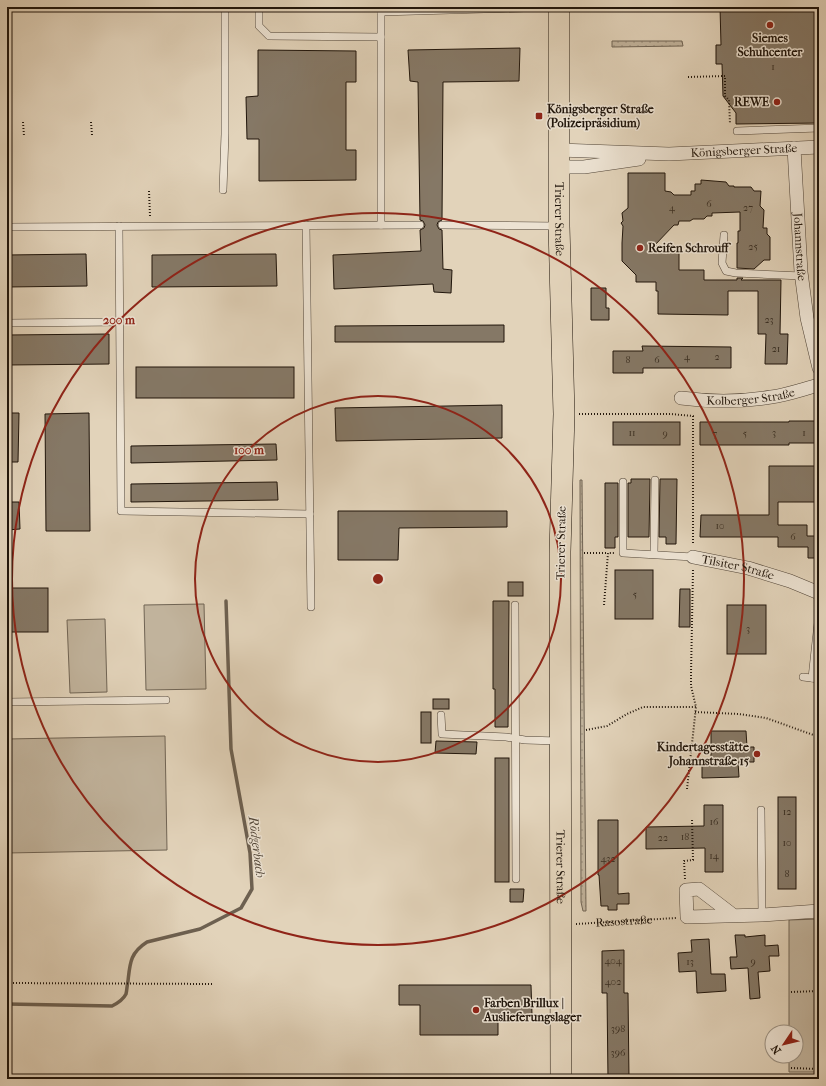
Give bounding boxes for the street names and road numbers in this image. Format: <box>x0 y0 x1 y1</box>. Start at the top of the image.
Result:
street label: Königsberger Straße <box>690 141 798 160</box>
street label: Trierer Straße <box>552 182 567 256</box>
street label: Johannstraße <box>791 211 809 282</box>
street label: Kolberger Straße <box>706 385 796 408</box>
street label: Trierer Straße <box>553 506 569 580</box>
street label: Tilsiter Straße <box>700 552 776 583</box>
street label: Trierer Straße <box>554 830 568 904</box>
street label: Rasostraße <box>595 912 653 930</box>

